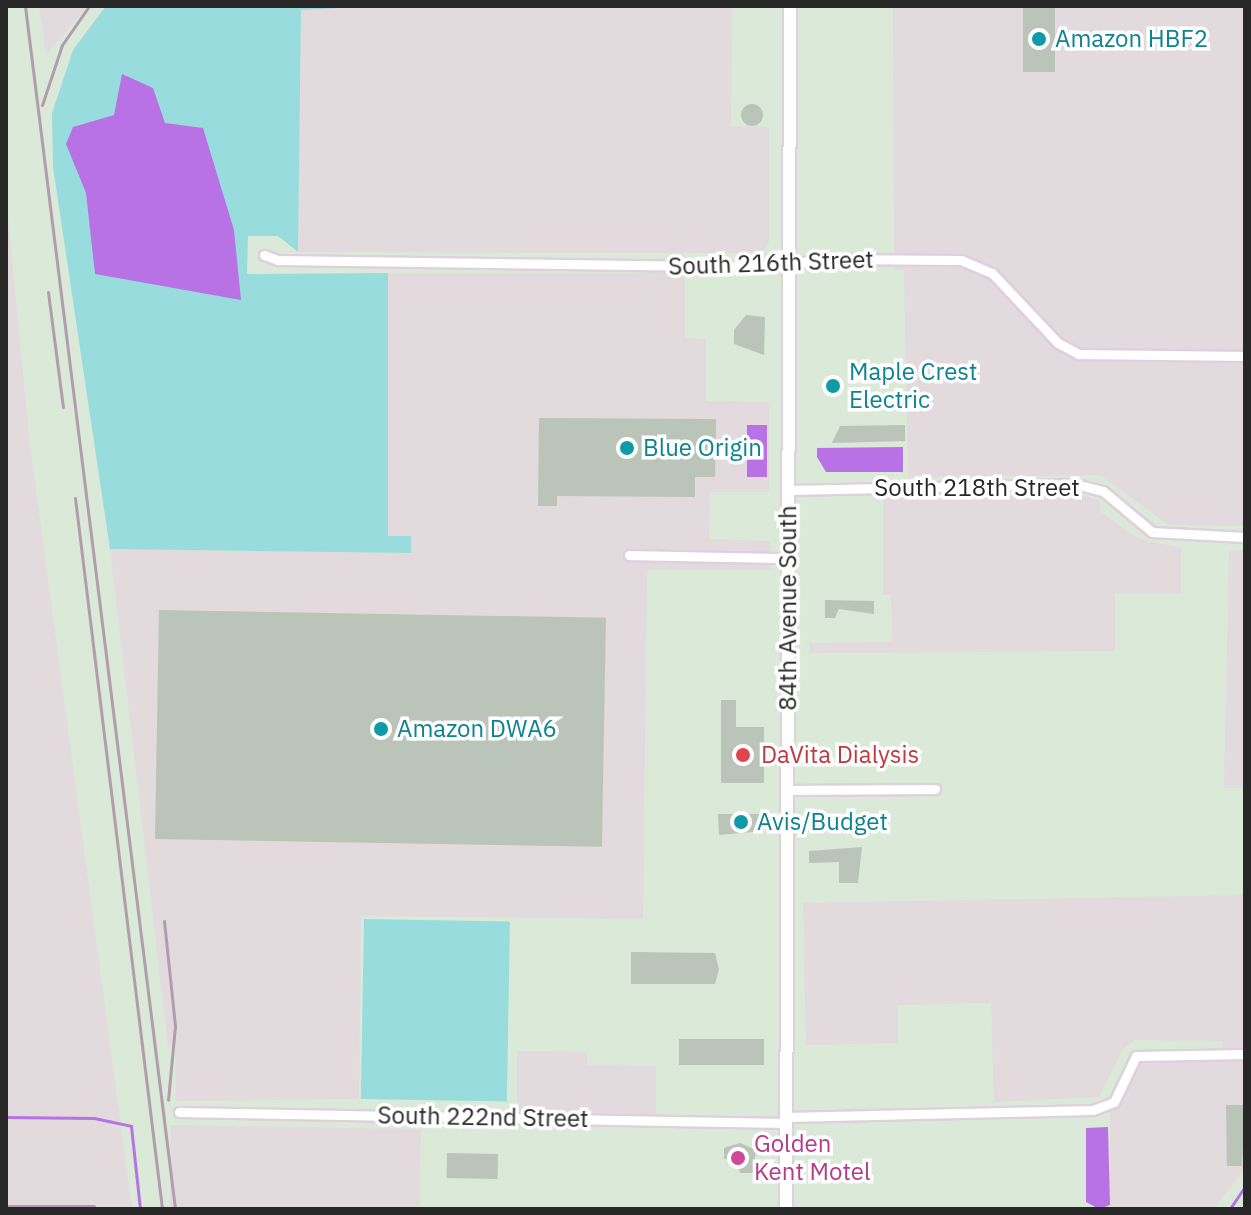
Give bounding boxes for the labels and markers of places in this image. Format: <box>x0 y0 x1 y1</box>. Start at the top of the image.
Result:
place label: Amazon HBF2 <box>1055 25 1208 53</box>
marker: Amazon HBF2 <box>1030 30 1048 48</box>
place label: Maple Crest Electric <box>849 358 977 414</box>
marker: Maple Crest Electric <box>824 377 842 395</box>
place label: Blue Origin <box>643 434 762 462</box>
marker: Blue Origin <box>618 439 636 457</box>
place label: Amazon DWA6 <box>397 715 557 743</box>
marker: Amazon DWA6 <box>372 720 390 738</box>
place label: DaVita Dialysis <box>761 741 919 769</box>
marker: DaVita Dialysis <box>732 744 754 766</box>
place label: Avis/Budget <box>757 808 888 836</box>
marker: Avis/Budget <box>732 813 750 831</box>
place label: Golden Kent Motel <box>754 1130 870 1186</box>
marker: Golden Kent Motel <box>729 1149 747 1167</box>

